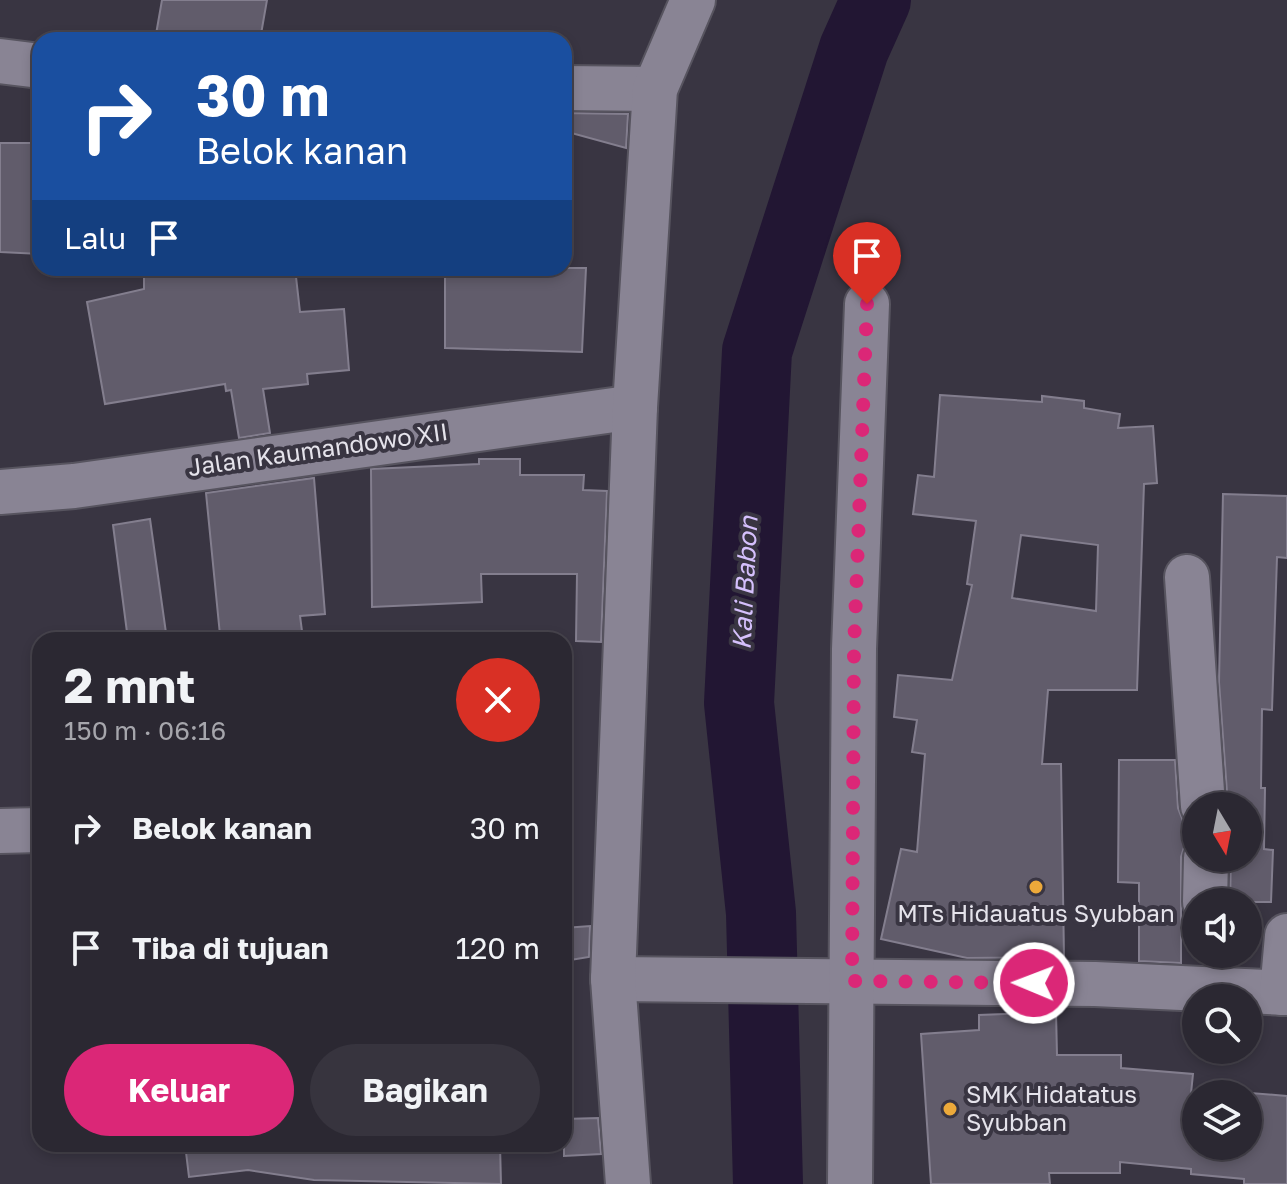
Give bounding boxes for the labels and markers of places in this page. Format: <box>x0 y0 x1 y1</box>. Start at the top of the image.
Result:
pin <box>833 222 901 304</box>
marker: MTs Hidauatus Syubban <box>1027 878 1045 896</box>
place label: MTs Hidauatus Syubban <box>897 898 1175 927</box>
place label: SMK Hidatatus Syubban <box>966 1079 1137 1136</box>
marker: SMK Hidatatus Syubban <box>941 1100 959 1118</box>

